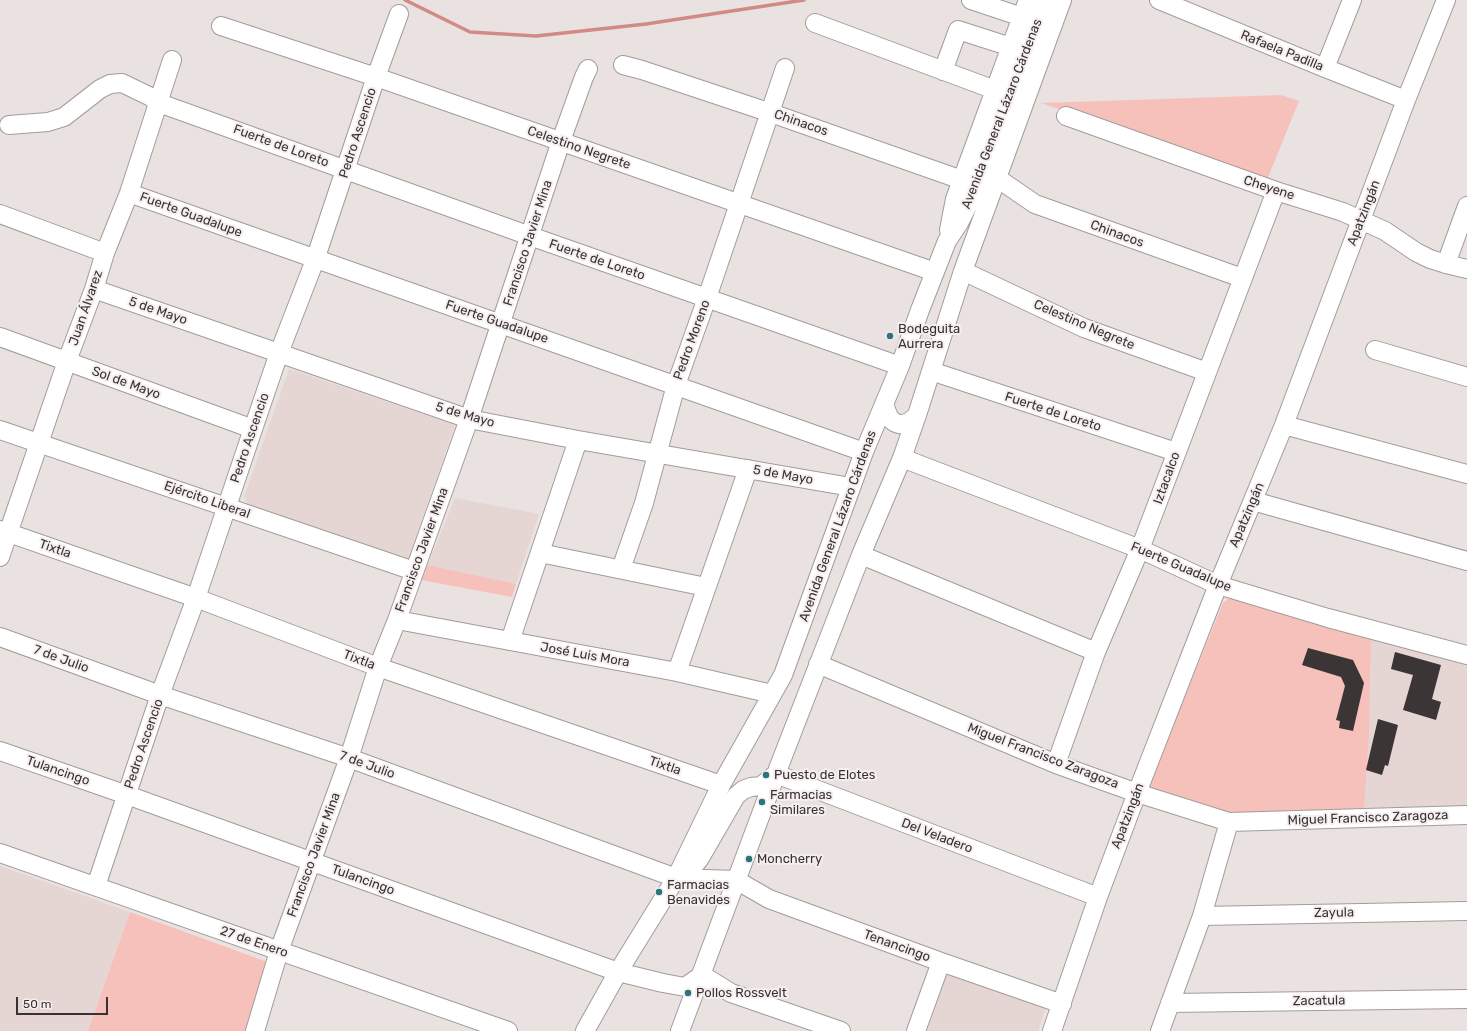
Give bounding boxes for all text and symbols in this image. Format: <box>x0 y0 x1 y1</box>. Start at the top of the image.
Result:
street label: Avenida General Lázaro Cárdenas <box>958 17 1046 211</box>
street label: Rafaela Padilla <box>1238 27 1326 75</box>
street label: Pedro Ascencio <box>336 86 380 180</box>
street label: Chinacos <box>772 107 830 139</box>
street label: Fuerte de Loreto <box>231 121 331 171</box>
street label: Celestino Negrete <box>525 123 633 173</box>
street label: Cheyene <box>1241 172 1297 204</box>
street label: Francisco Javier Mina <box>500 178 556 308</box>
street label: Apatzingán <box>1344 178 1384 248</box>
street label: Fuerte Guadalupe <box>138 189 244 241</box>
street label: Chinacos <box>1088 217 1146 251</box>
street label: Fuerte de Loreto <box>547 236 647 284</box>
street label: Juan Álvarez <box>66 268 106 348</box>
street label: 5 de Mayo <box>127 294 189 328</box>
street label: Fuerte Guadalupe <box>443 297 551 347</box>
street label: Celestino Negrete <box>1031 297 1137 353</box>
street label: Pedro Moreno <box>670 298 714 382</box>
place label: Bodeguita Aurrera <box>898 321 960 352</box>
marker: Bodeguita Aurrera <box>885 331 895 341</box>
street label: Sol de Mayo <box>90 363 162 403</box>
street label: Fuerte de Loreto <box>1003 389 1103 435</box>
street label: Pedro Ascencio <box>227 391 273 485</box>
street label: 5 de Mayo <box>434 399 496 431</box>
street label: Avenida General Lázaro Cárdenas <box>796 428 880 624</box>
street label: Iztacalco <box>1150 450 1184 506</box>
street label: 5 de Mayo <box>752 462 814 488</box>
street label: Ejército Liberal <box>162 478 252 522</box>
street label: Apatzingán <box>1226 480 1268 550</box>
street label: Francisco Javier Mina <box>392 486 452 614</box>
street label: Tixtla <box>37 536 73 562</box>
street label: Fuerte Guadalupe <box>1128 539 1234 595</box>
street label: José Luis Mora <box>539 639 631 671</box>
street label: 7 de Julio <box>31 642 91 676</box>
street label: Tixtla <box>341 647 377 673</box>
street label: Pedro Ascencio <box>121 697 167 791</box>
street label: Miguel Francisco Zaragoza <box>965 720 1121 792</box>
street label: 7 de Julio <box>337 748 397 782</box>
street label: Tulancingo <box>24 753 92 789</box>
street label: Tixtla <box>647 753 683 779</box>
place label: Puesto de Elotes <box>774 767 875 783</box>
marker: Puesto de Elotes <box>761 770 771 780</box>
street label: Apatzingán <box>1108 781 1148 851</box>
place label: Farmacias Similares <box>770 787 832 818</box>
street label: Francisco Javier Mina <box>284 791 344 919</box>
marker: Farmacias Similares <box>757 797 767 807</box>
street label: Miguel Francisco Zaragoza <box>1287 807 1449 829</box>
street label: Del Veladero <box>899 815 975 857</box>
place label: Moncherry <box>757 851 822 867</box>
marker: Moncherry <box>744 854 754 864</box>
street label: Tulancingo <box>329 861 397 899</box>
place label: Farmacias Benavides <box>667 877 730 908</box>
marker: Farmacias Benavides <box>654 887 664 897</box>
street label: Zayula <box>1314 905 1354 921</box>
street label: 27 de Enero <box>218 923 290 961</box>
street label: Tenancingo <box>861 927 933 965</box>
place label: Pollos Rossvelt <box>696 985 787 1001</box>
marker: Pollos Rossvelt <box>683 988 693 998</box>
scale bar <box>18 989 110 1015</box>
street label: Zacatula <box>1293 993 1345 1009</box>
text: 50 m <box>23 997 51 1011</box>

